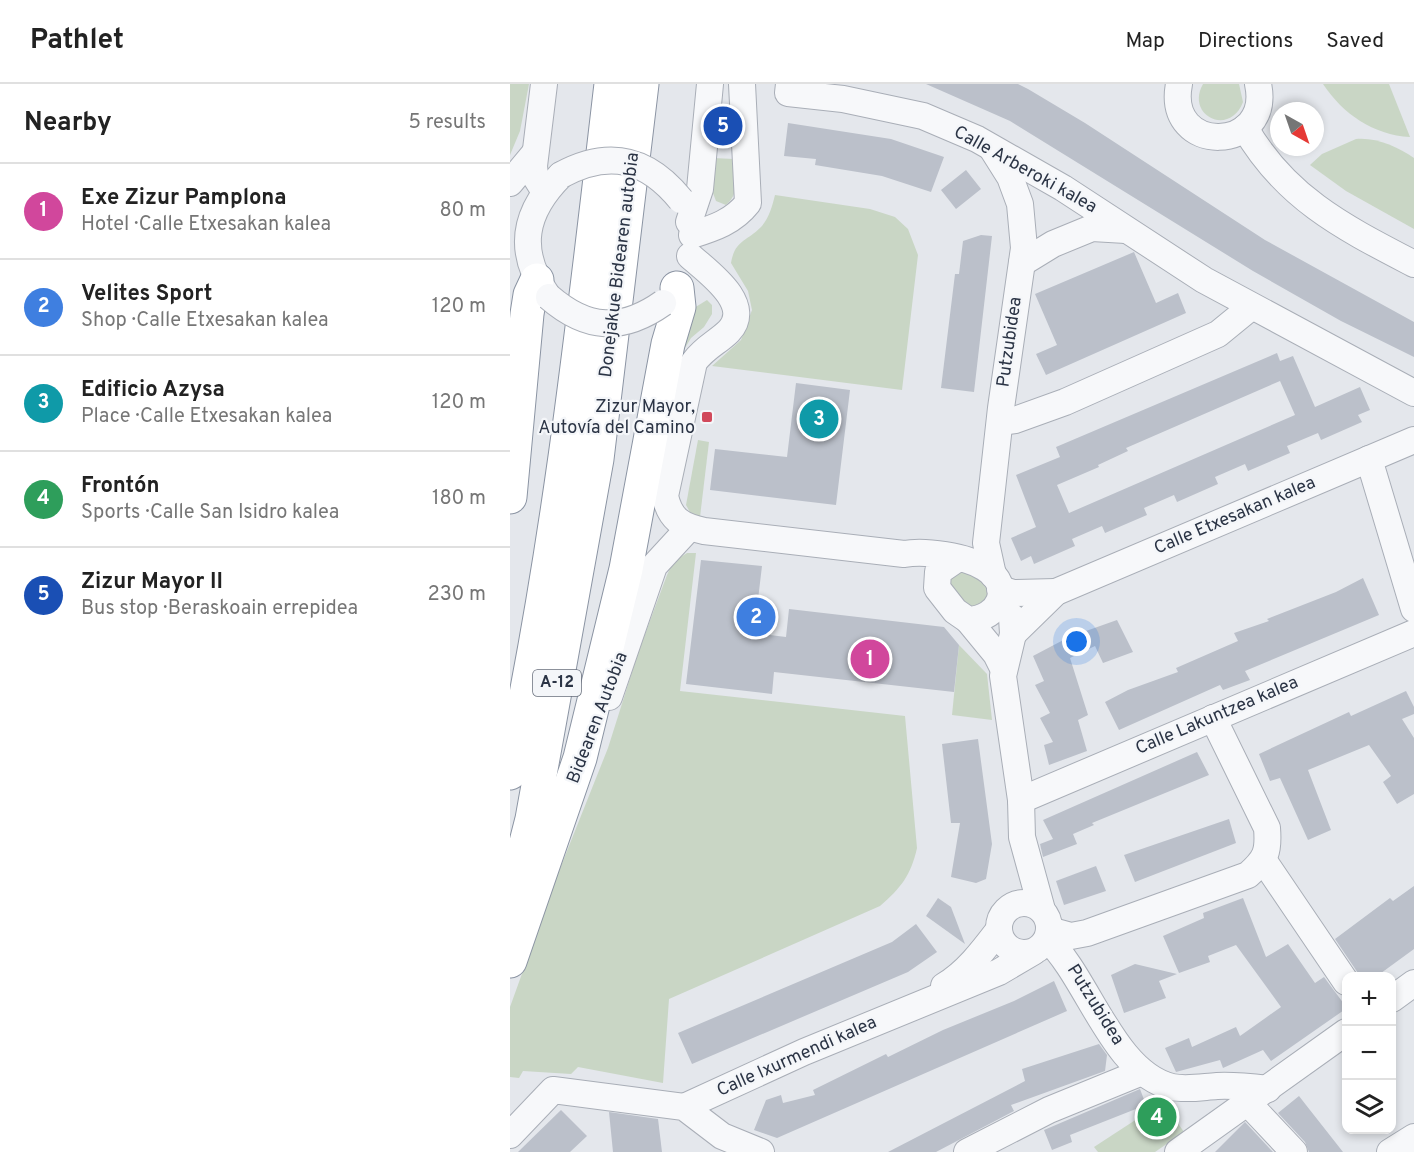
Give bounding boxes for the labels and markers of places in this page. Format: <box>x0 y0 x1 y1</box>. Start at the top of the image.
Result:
pin: 5 <box>704 104 742 148</box>
place label: Zizur Mayor, Autovía del Camino <box>538 396 695 440</box>
pin: 3 <box>800 396 838 442</box>
marker: Zizur Mayor, Autovía del Camino <box>700 410 714 424</box>
pin: 2 <box>736 594 776 640</box>
pin: 1 <box>850 636 890 682</box>
pin: 4 <box>1138 1094 1176 1140</box>

